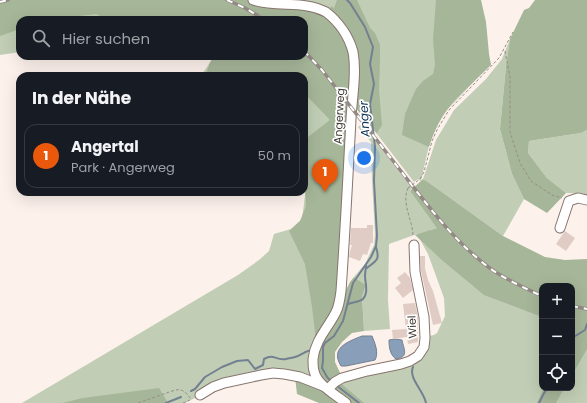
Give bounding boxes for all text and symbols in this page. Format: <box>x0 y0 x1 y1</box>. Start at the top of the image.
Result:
search box <box>16 16 308 60</box>
icon: search <box>30 27 52 49</box>
text: Hier suchen <box>62 28 150 49</box>
text: In der Nähe <box>32 86 131 110</box>
street label: Angerweg <box>330 88 348 144</box>
water label: Anger <box>355 100 373 138</box>
text: Angertal <box>71 136 139 157</box>
text: 1 <box>44 146 48 165</box>
text: 50 m <box>258 146 291 165</box>
your location <box>354 148 374 168</box>
text: Park · Angerweg <box>71 158 175 177</box>
pin: 1 <box>312 159 338 192</box>
map controls <box>539 283 575 391</box>
button: + <box>539 283 575 319</box>
street label: Wiel <box>403 315 421 339</box>
button: − <box>539 319 575 355</box>
button: locate <box>539 355 575 391</box>

